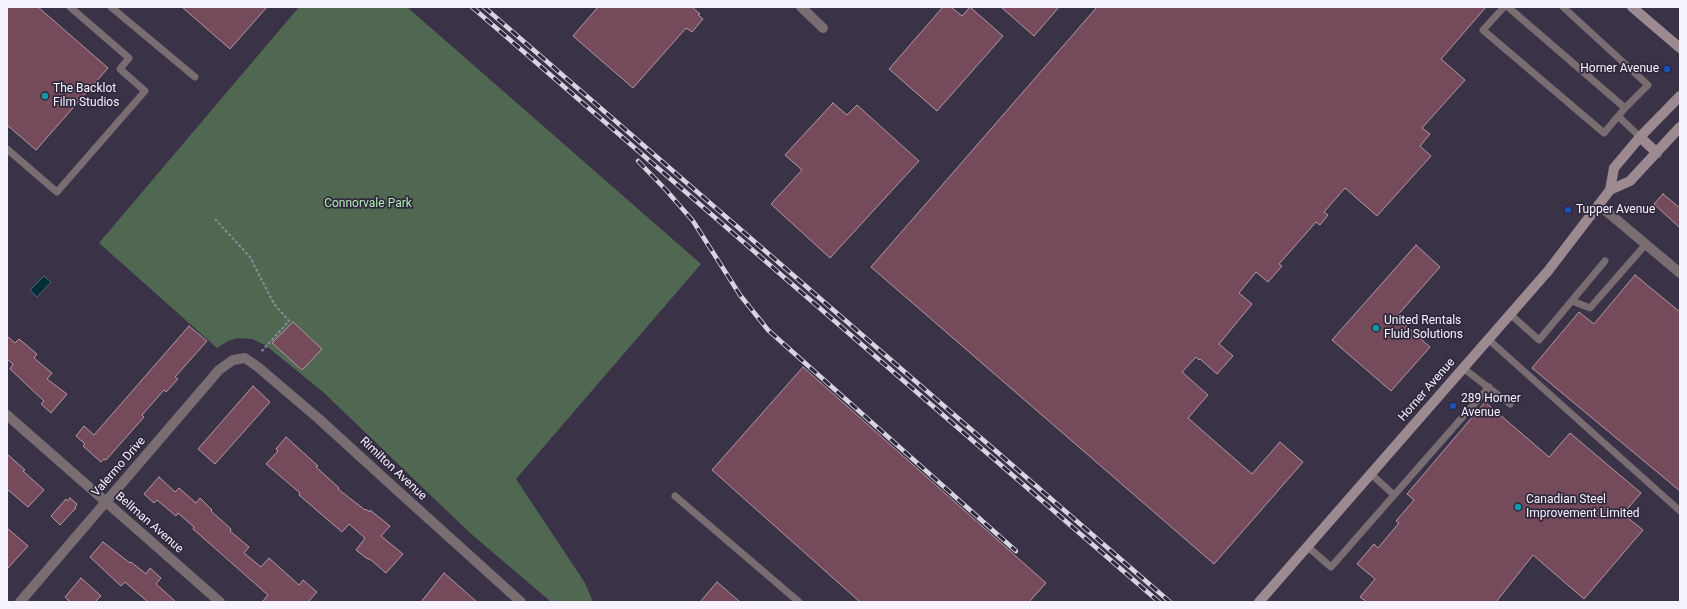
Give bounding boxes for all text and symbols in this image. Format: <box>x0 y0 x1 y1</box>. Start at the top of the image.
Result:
place label: Horner Avenue <box>1580 62 1659 76</box>
marker: Horner Avenue <box>1662 64 1672 74</box>
place label: The Backlot Film Studios <box>53 82 119 110</box>
marker: The Backlot Film Studios <box>40 91 50 101</box>
park label: Connorvale Park <box>324 197 412 211</box>
place label: Tupper Avenue <box>1576 203 1655 217</box>
marker: Tupper Avenue <box>1563 205 1573 215</box>
place label: United Rentals Fluid Solutions <box>1384 314 1463 342</box>
marker: United Rentals Fluid Solutions <box>1371 323 1381 333</box>
street label: Horner Avenue <box>1396 356 1458 424</box>
place label: 289 Horner Avenue <box>1461 392 1521 420</box>
marker: 289 Horner Avenue <box>1448 401 1458 411</box>
street label: Valermo Drive <box>89 434 149 500</box>
street label: Rimilton Avenue <box>357 434 429 504</box>
street label: Bellman Avenue <box>112 489 186 557</box>
place label: Canadian Steel Improvement Limited <box>1526 493 1640 521</box>
marker: Canadian Steel Improvement Limited <box>1513 502 1523 512</box>

